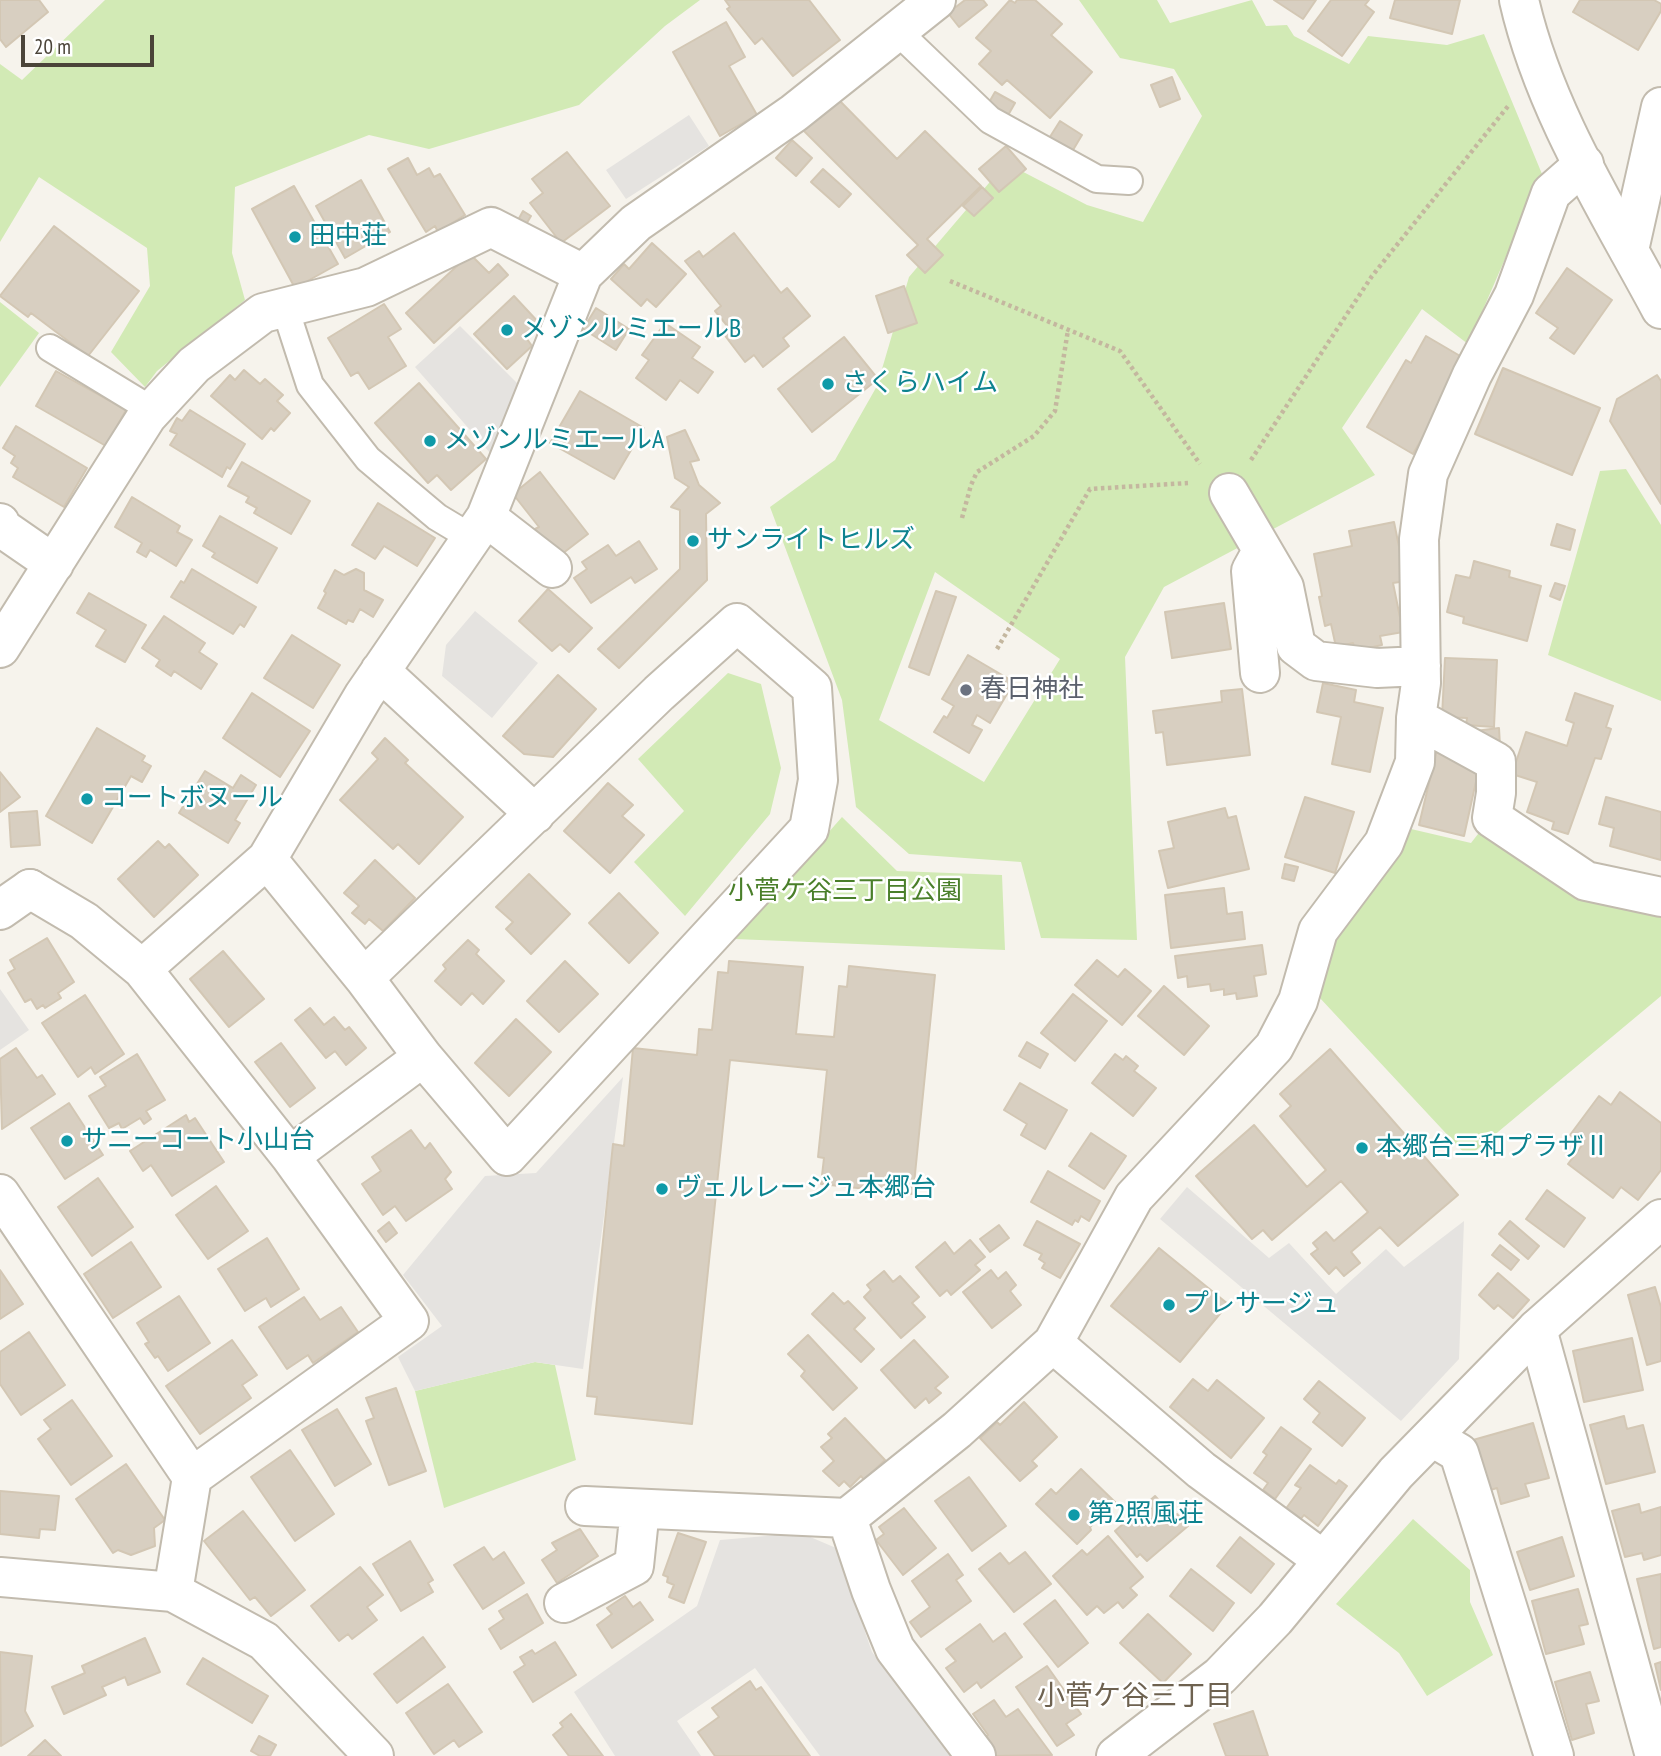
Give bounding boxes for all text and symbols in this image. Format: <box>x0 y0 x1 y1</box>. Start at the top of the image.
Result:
scale bar <box>24 21 158 65</box>
text: 20 m <box>34 33 71 60</box>
place label: 田中荘 <box>309 221 387 253</box>
marker: 田中荘 <box>287 229 303 245</box>
place label: メゾンルミエールB <box>521 314 741 346</box>
marker: メゾンルミエールB <box>499 322 515 338</box>
place label: さくらハイム <box>842 368 998 400</box>
marker: さくらハイム <box>820 376 836 392</box>
place label: メゾンルミエールA <box>444 425 664 457</box>
marker: メゾンルミエールA <box>422 433 438 449</box>
place label: サンライトヒルズ <box>707 525 915 557</box>
marker: サンライトヒルズ <box>685 533 701 549</box>
place label: 春日神社 <box>980 674 1084 706</box>
marker: 春日神社 <box>958 682 974 698</box>
place label: コートボヌール <box>101 783 283 815</box>
marker: コートボヌール <box>79 791 95 807</box>
park label: 小菅ケ谷三丁目公園 <box>728 876 962 908</box>
place label: サニーコート小山台 <box>81 1125 315 1157</box>
place label: 本郷台三和プラザⅡ <box>1376 1132 1610 1164</box>
marker: サニーコート小山台 <box>59 1133 75 1149</box>
marker: 本郷台三和プラザⅡ <box>1354 1140 1370 1156</box>
place label: ヴェルレージュ本郷台 <box>676 1173 936 1205</box>
marker: ヴェルレージュ本郷台 <box>654 1181 670 1197</box>
place label: プレサージュ <box>1183 1289 1339 1321</box>
marker: プレサージュ <box>1161 1297 1177 1313</box>
place label: 第2照風荘 <box>1088 1499 1204 1531</box>
marker: 第2照風荘 <box>1066 1507 1082 1523</box>
district label: 小菅ケ谷三丁目 <box>1037 1680 1233 1714</box>

